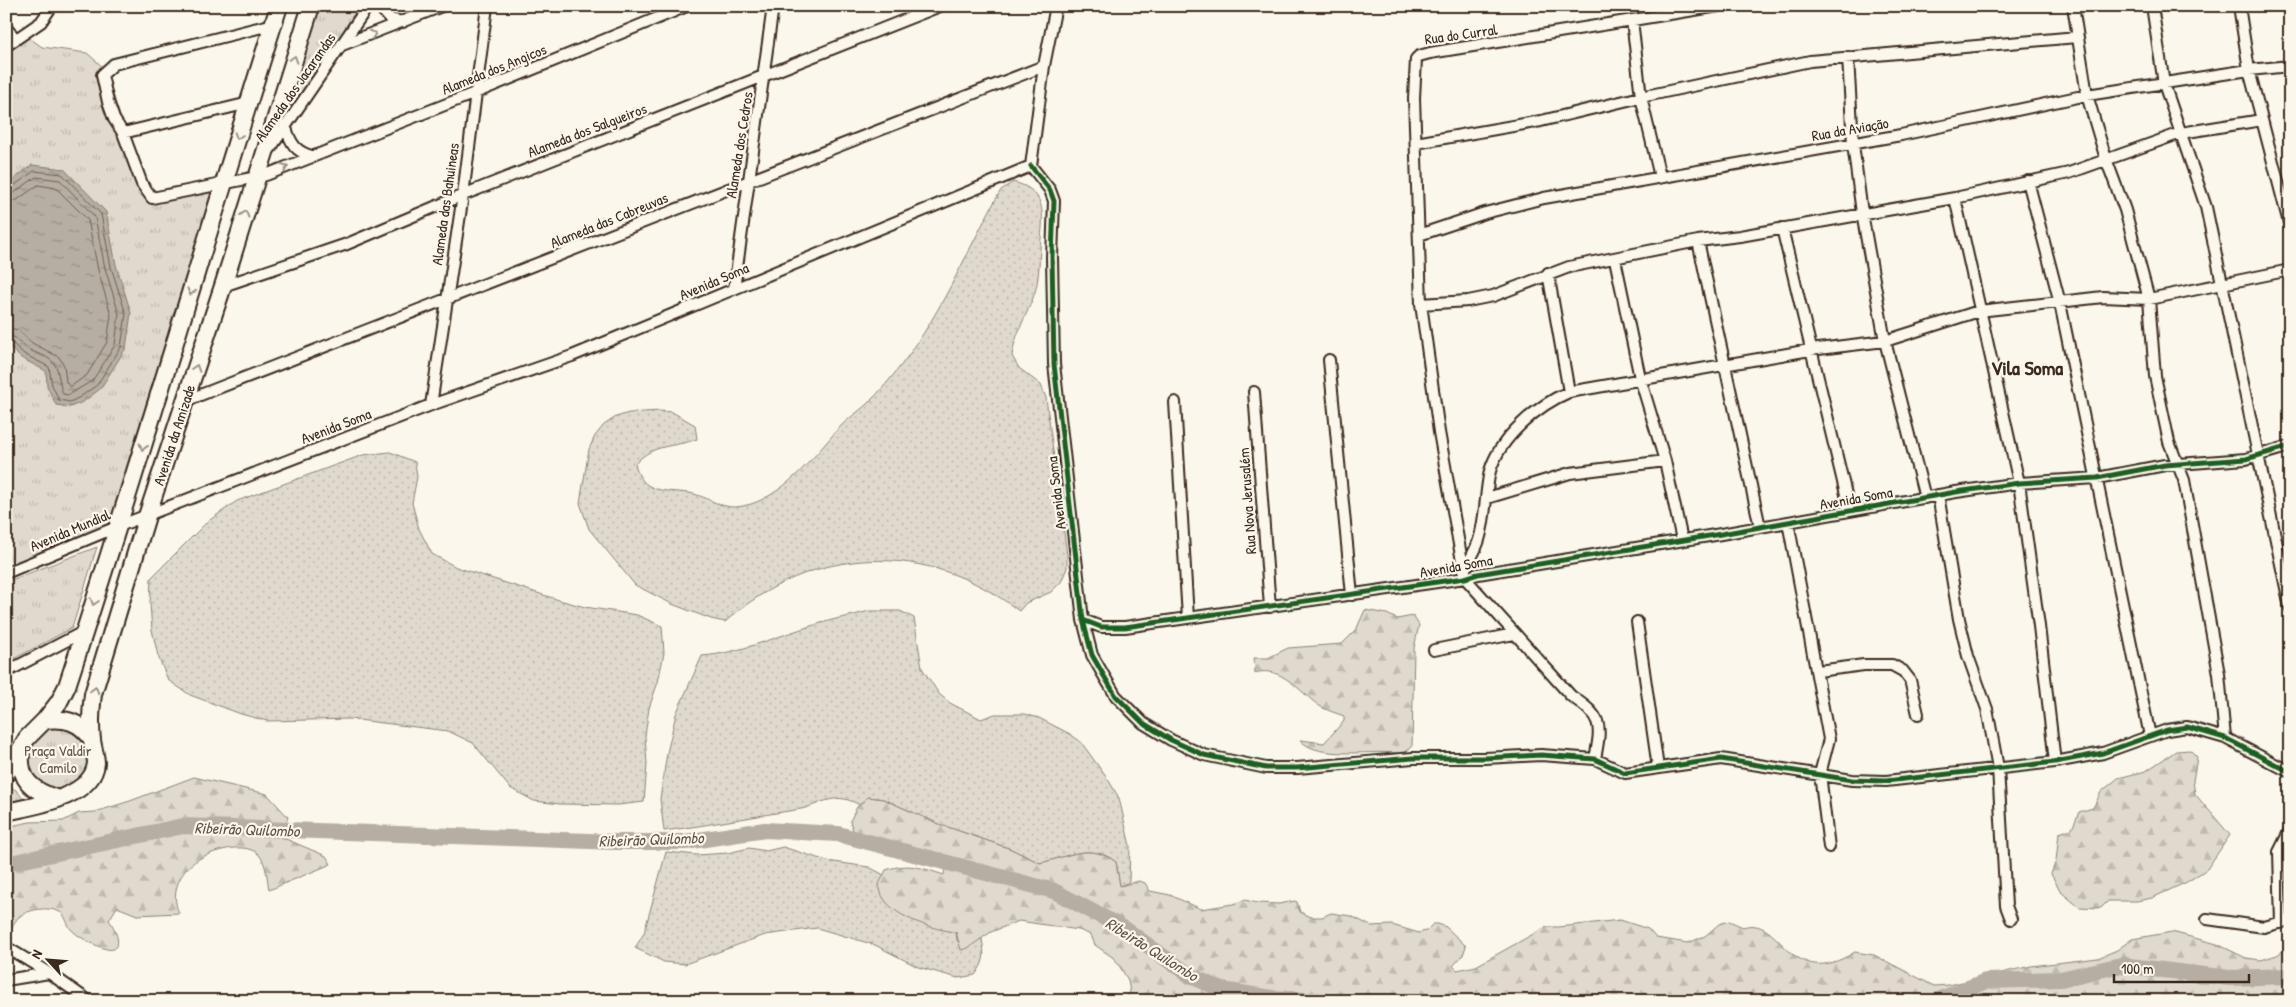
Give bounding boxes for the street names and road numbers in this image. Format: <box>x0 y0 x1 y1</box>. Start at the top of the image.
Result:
street label: Rua do Curral <box>1423 19 1499 49</box>
street label: Alameda dos Jacarandas <box>249 28 341 146</box>
street label: Alameda dos Angicos <box>438 38 550 100</box>
street label: Alameda dos Cedros <box>720 90 758 200</box>
street label: Alameda dos Salgueiros <box>524 98 650 162</box>
street label: Rua da Aviação <box>1810 112 1890 146</box>
street label: Alameda das Bahuineas <box>426 141 464 266</box>
street label: Alameda das Cabreuvas <box>547 187 671 253</box>
street label: Avenida Soma <box>676 257 752 305</box>
street label: Avenida da Amizade <box>148 382 200 488</box>
street label: Avenida Soma <box>298 403 374 449</box>
street label: Rua Nova Jerusalém <box>1233 447 1261 555</box>
street label: Avenida Soma <box>1041 455 1071 531</box>
street label: Avenida Soma <box>1818 481 1894 515</box>
street label: Avenida Mundial <box>27 504 113 556</box>
street label: Avenida Soma <box>1418 549 1494 583</box>

